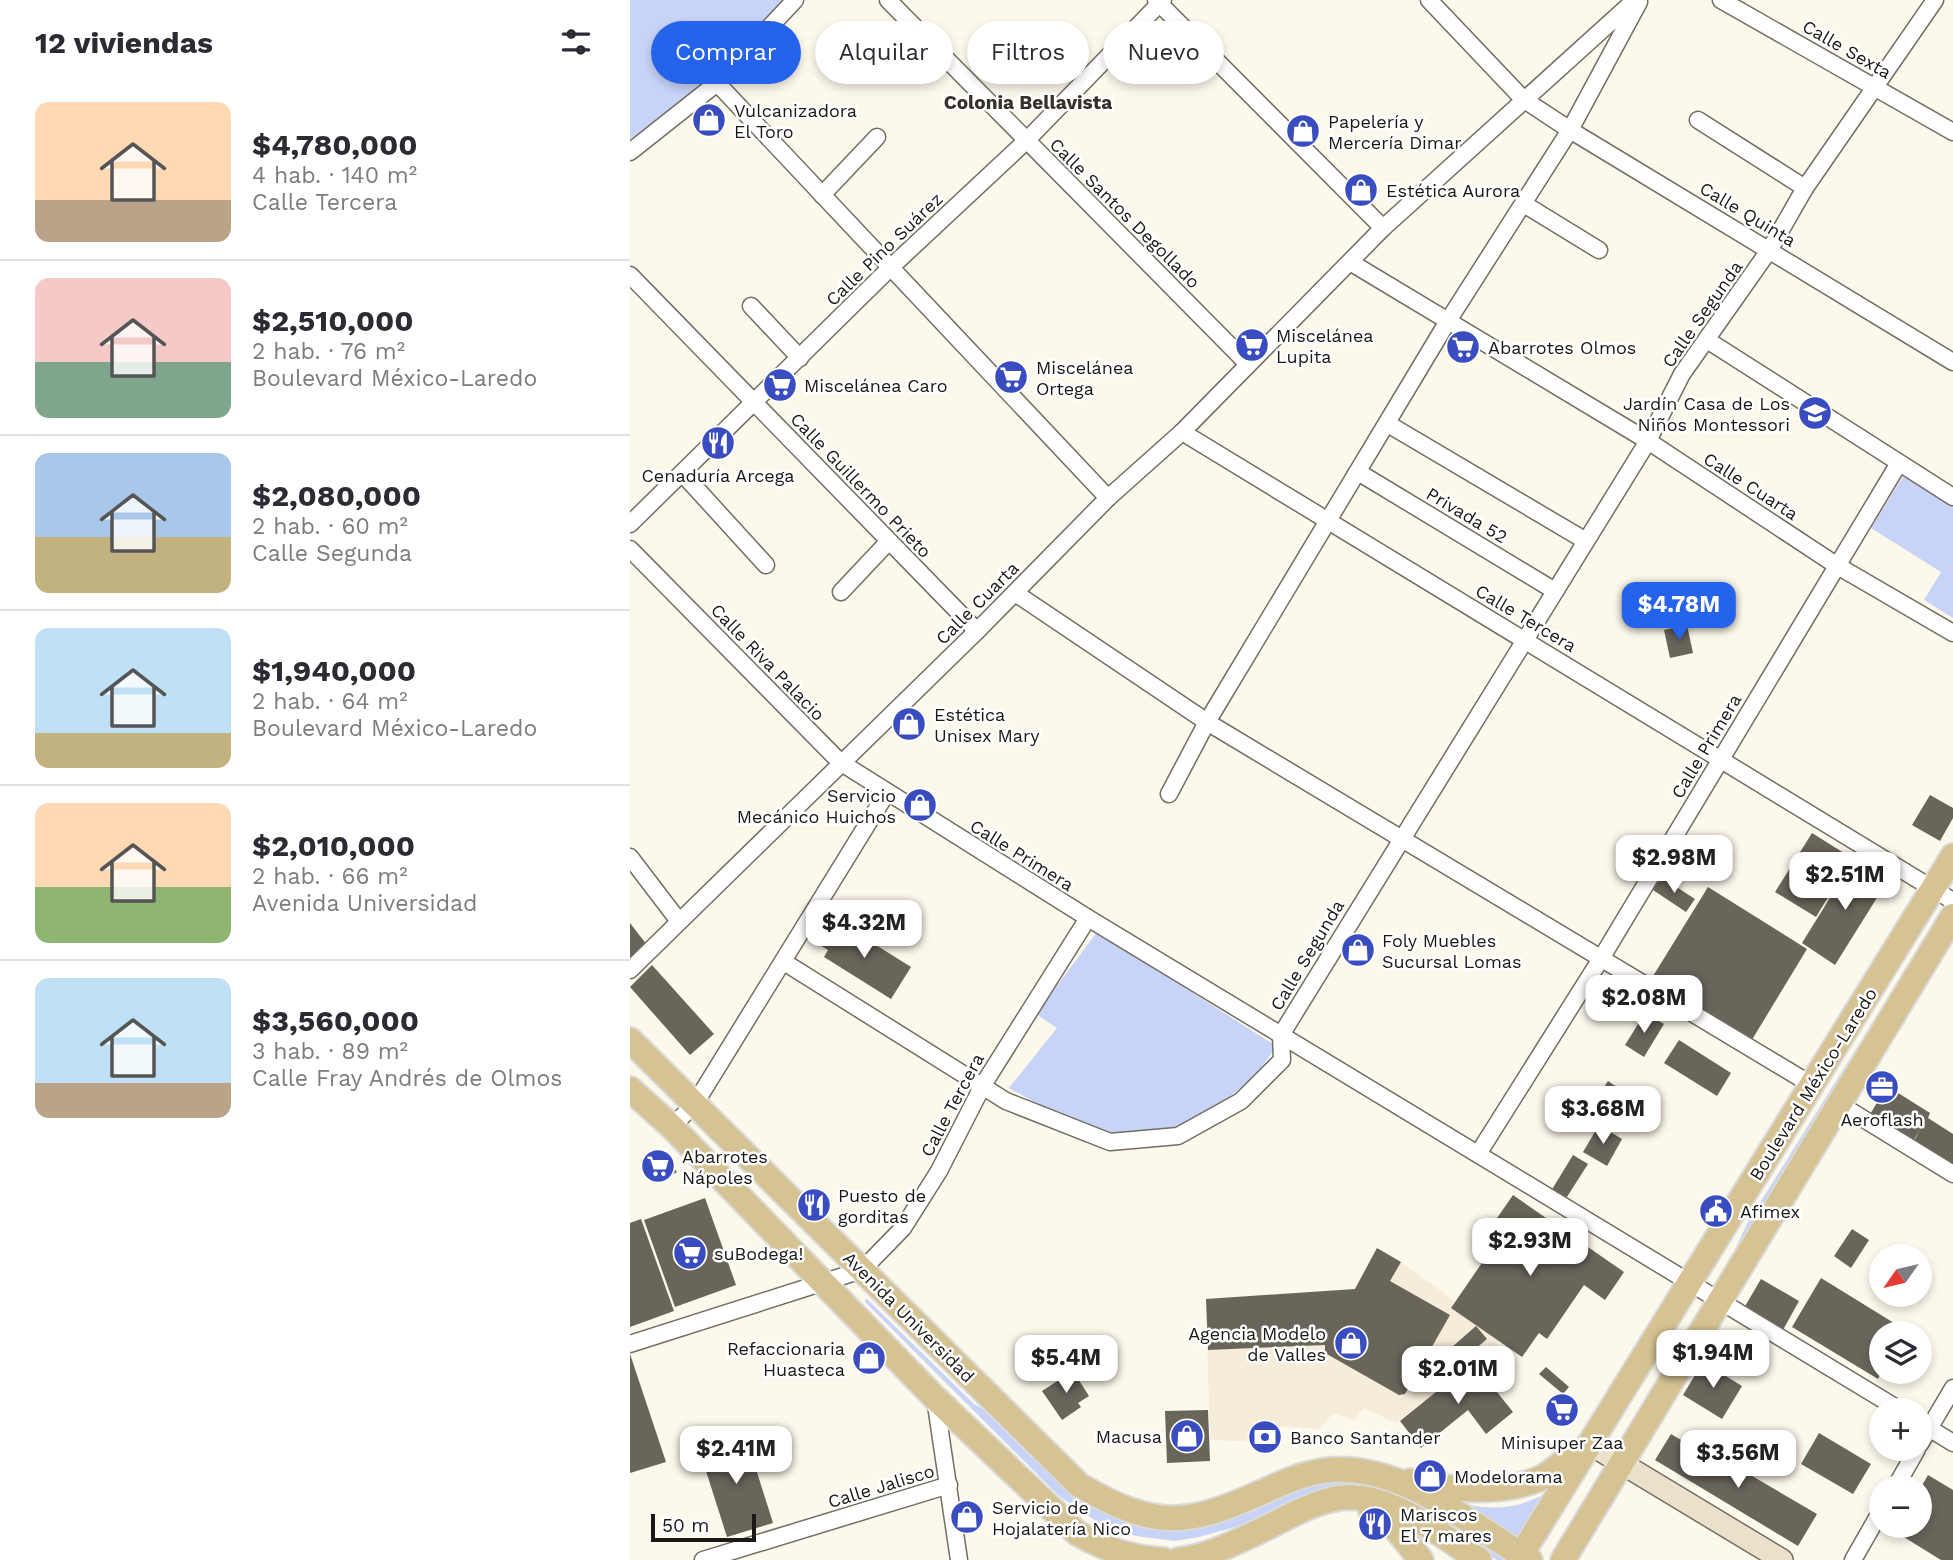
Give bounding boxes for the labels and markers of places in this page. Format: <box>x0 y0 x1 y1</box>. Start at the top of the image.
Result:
place label: Vulcanizadora El Toro <box>734 100 857 142</box>
shop icon: Vulcanizadora El Toro <box>690 101 728 139</box>
place label: Papelería y Mercería Dimar <box>1328 111 1462 153</box>
shop icon: Papelería y Mercería Dimar <box>1284 112 1322 150</box>
shop icon: Estética Aurora <box>1342 171 1380 209</box>
place label: Estética Aurora <box>1386 180 1520 201</box>
place label: Miscelánea Lupita <box>1276 325 1374 367</box>
supermarket icon: Miscelánea Lupita <box>1233 326 1271 364</box>
supermarket icon: Abarrotes Olmos <box>1444 328 1482 366</box>
place label: Abarrotes Olmos <box>1488 337 1636 358</box>
place label: Miscelánea Ortega <box>1036 357 1134 399</box>
supermarket icon: Miscelánea Ortega <box>992 358 1030 396</box>
supermarket icon: Miscelánea Caro <box>761 366 799 404</box>
place label: Miscelánea Caro <box>804 375 948 396</box>
place label: Jardín Casa de Los Niños Montessori <box>1623 393 1790 435</box>
school or university icon: Jardín Casa de Los Niños Montessori <box>1796 394 1834 432</box>
restaurant icon: Cenaduría Arcega <box>699 424 737 462</box>
place label: Cenaduría Arcega <box>642 465 794 486</box>
pin: $4.78M <box>1622 582 1736 642</box>
place label: Estética Unisex Mary <box>934 704 1040 746</box>
shop icon: Estética Unisex Mary <box>890 705 928 743</box>
place label: Servicio Mecánico Huichos <box>737 785 896 827</box>
shop icon: Servicio Mecánico Huichos <box>901 786 939 824</box>
pin: $2.98M <box>1617 836 1731 895</box>
pin: $2.51M <box>1788 852 1902 912</box>
pin: $4.32M <box>807 900 921 960</box>
place label: Foly Muebles Sucursal Lomas <box>1382 930 1522 972</box>
shop icon: Foly Muebles Sucursal Lomas <box>1339 931 1377 969</box>
pin: $2.08M <box>1587 976 1701 1035</box>
office icon: Aeroflash <box>1863 1068 1901 1106</box>
pin: $3.68M <box>1546 1086 1660 1146</box>
place label: Aeroflash <box>1840 1109 1924 1130</box>
place label: Abarrotes Nápoles <box>682 1146 768 1188</box>
supermarket icon: Abarrotes Nápoles <box>639 1147 677 1185</box>
place label: Puesto de gorditas <box>838 1185 926 1227</box>
restaurant icon: Puesto de gorditas <box>795 1186 833 1224</box>
public building icon: Afimex <box>1697 1192 1735 1230</box>
place label: Afimex <box>1740 1201 1800 1222</box>
pin: $2.93M <box>1473 1218 1587 1278</box>
supermarket icon: suBodega! <box>671 1234 709 1272</box>
place label: suBodega! <box>714 1243 803 1264</box>
place label: Agencia Modelo de Valles <box>1188 1323 1326 1365</box>
shop icon: Agencia Modelo de Valles <box>1332 1324 1370 1362</box>
pin: $1.94M <box>1656 1330 1770 1390</box>
pin: $5.4M <box>1017 1336 1115 1395</box>
place label: Refaccionaria Huasteca <box>727 1338 845 1380</box>
shop icon: Refaccionaria Huasteca <box>850 1339 888 1377</box>
pin: $2.01M <box>1401 1346 1515 1406</box>
supermarket icon: Minisuper Zaa <box>1543 1391 1581 1429</box>
shop icon: Macusa <box>1168 1417 1206 1455</box>
bank icon: Banco Santander <box>1246 1418 1284 1456</box>
pin: $2.41M <box>679 1426 793 1486</box>
place label: Macusa <box>1096 1426 1162 1447</box>
place label: Banco Santander <box>1290 1427 1441 1448</box>
pin: $3.56M <box>1681 1430 1795 1490</box>
place label: Minisuper Zaa <box>1500 1432 1624 1453</box>
shop icon: Modelorama <box>1411 1457 1449 1495</box>
place label: Modelorama <box>1454 1466 1563 1487</box>
place label: Servicio de Hojalatería Nico <box>992 1497 1131 1539</box>
shop icon: Servicio de Hojalatería Nico <box>948 1498 986 1536</box>
place label: Mariscos El 7 mares <box>1400 1504 1492 1546</box>
restaurant icon: Mariscos El 7 mares <box>1356 1505 1394 1543</box>

